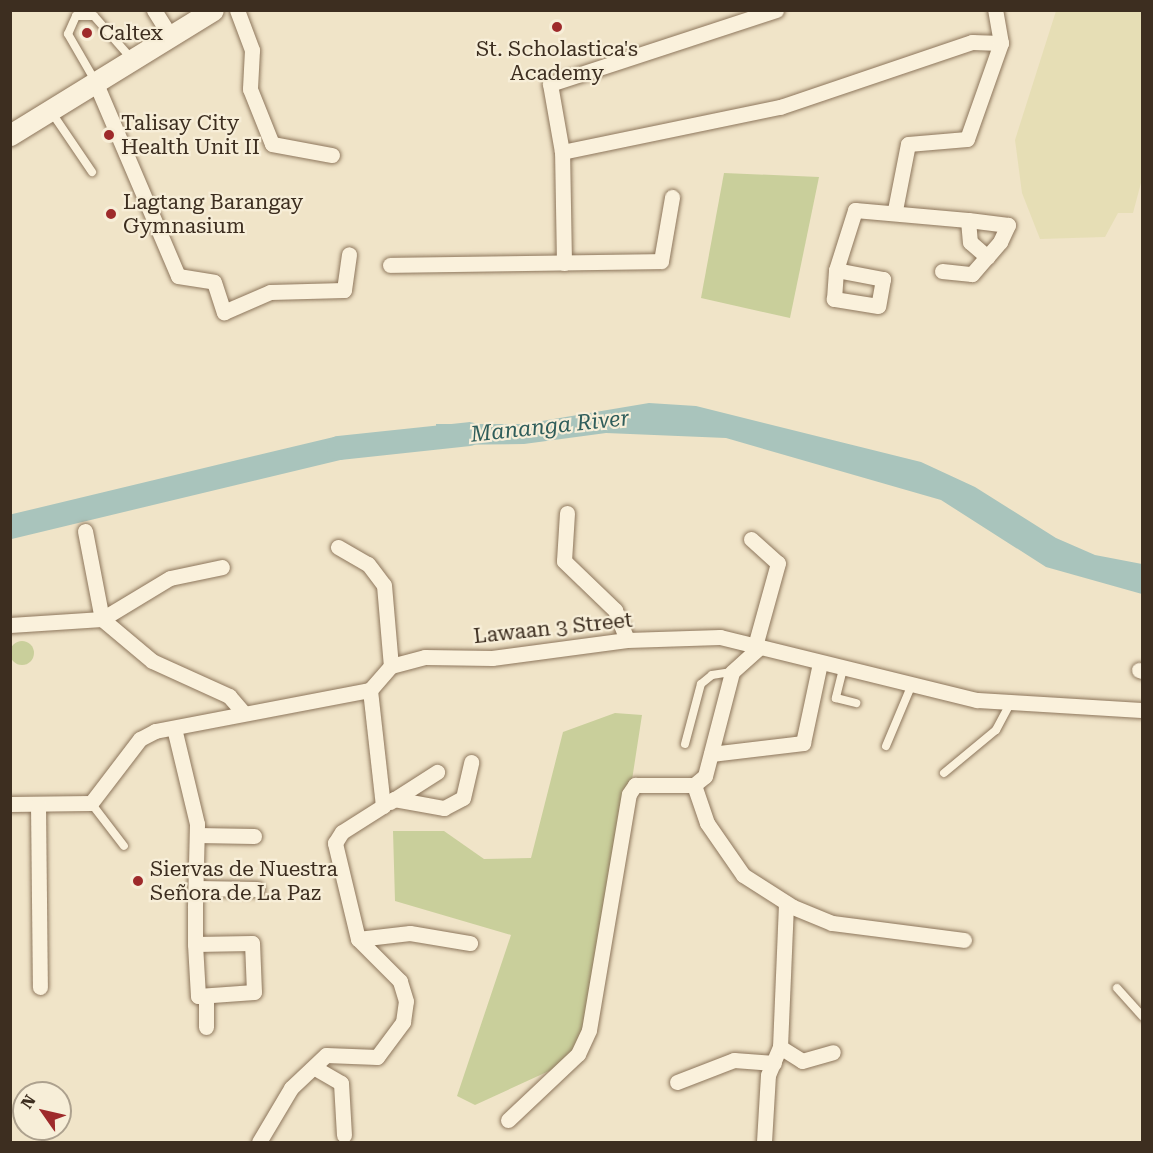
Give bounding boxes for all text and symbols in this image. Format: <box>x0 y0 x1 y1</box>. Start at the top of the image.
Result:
place label: Caltex <box>99 20 163 46</box>
marker: St. Scholastica's Academy <box>550 20 564 34</box>
marker: Caltex <box>80 26 94 40</box>
place label: St. Scholastica's Academy <box>476 36 638 86</box>
place label: Talisay City Health Unit II <box>121 110 260 160</box>
marker: Talisay City Health Unit II <box>102 128 116 142</box>
place label: Lagtang Barangay Gymnasium <box>123 189 303 239</box>
marker: Lagtang Barangay Gymnasium <box>104 207 118 221</box>
water label: Mananga River <box>469 405 631 447</box>
street label: Lawaan 3 Street <box>472 607 634 649</box>
place label: Siervas de Nuestra Señora de La Paz <box>150 856 338 906</box>
marker: Siervas de Nuestra Señora de La Paz <box>131 874 145 888</box>
north arrow <box>12 1081 72 1141</box>
text: N <box>17 1091 40 1112</box>

